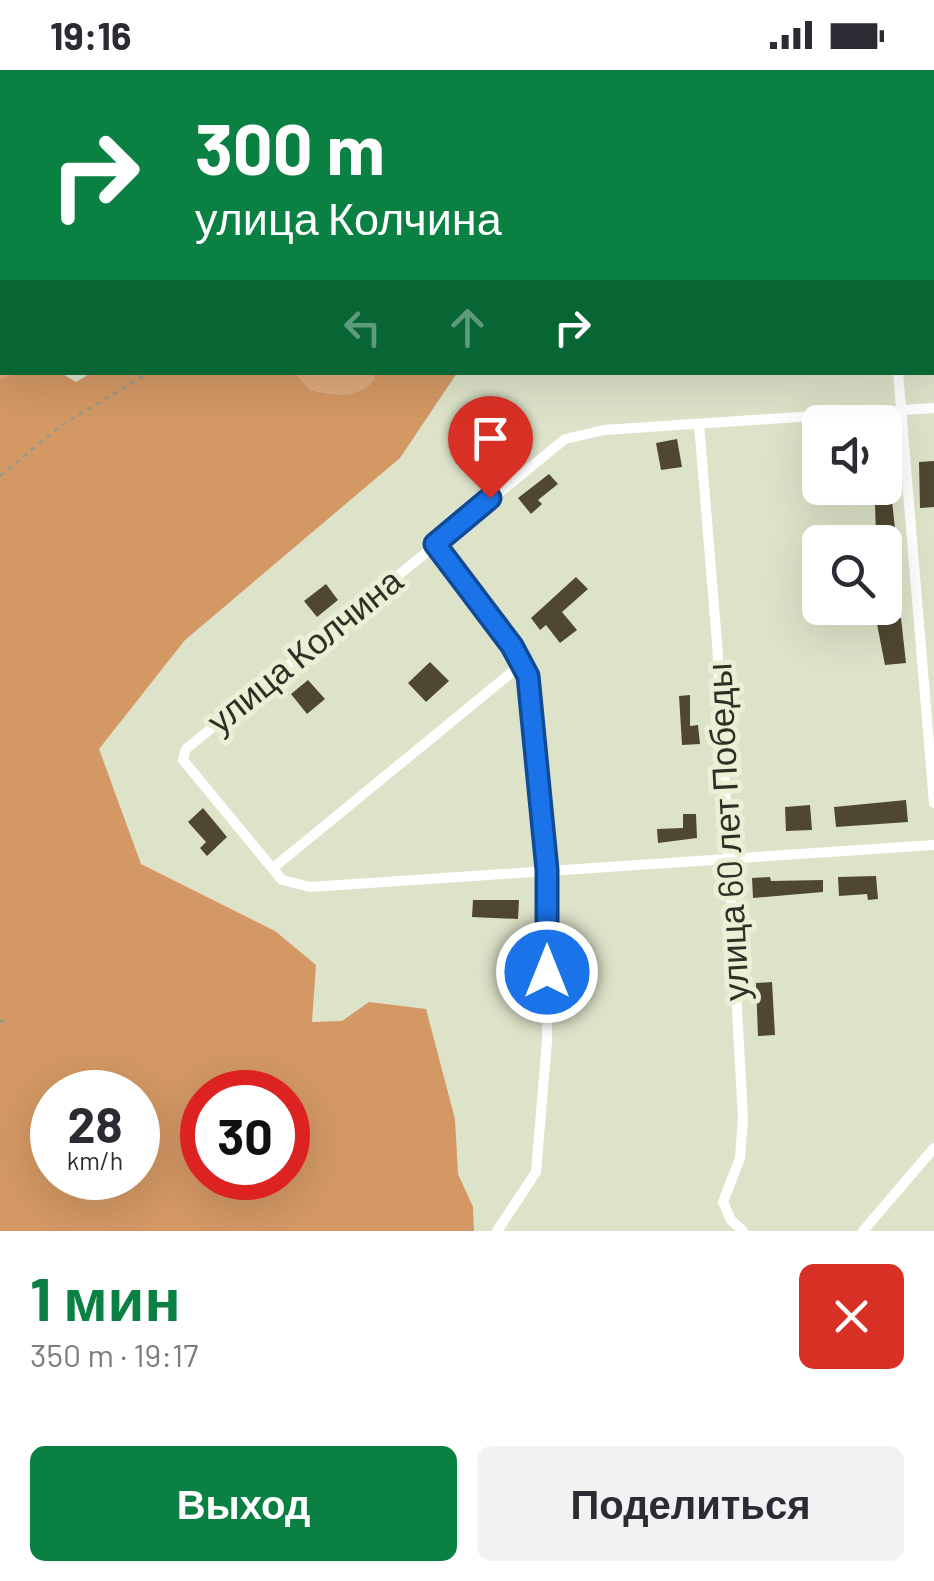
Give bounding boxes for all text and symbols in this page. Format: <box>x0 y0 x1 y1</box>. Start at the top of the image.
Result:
text: 19:16 <box>50 12 131 58</box>
text: 300 m <box>195 105 385 189</box>
icon: right <box>30 110 160 240</box>
text: улица Колчина <box>195 190 502 244</box>
icon: left <box>335 300 390 355</box>
icon: ahead <box>440 300 495 355</box>
icon: right <box>545 300 600 355</box>
pin <box>448 396 533 499</box>
map controls <box>802 405 902 625</box>
button: sound <box>802 405 902 505</box>
icon: arrive <box>463 411 518 466</box>
button: search <box>802 525 902 625</box>
street label: улица Колчина <box>198 558 410 741</box>
street label: улица 60 лет Победы <box>696 662 756 1002</box>
position arrow <box>495 920 599 1024</box>
speed limit sign: 30 <box>180 1070 310 1200</box>
text: 28 <box>67 1093 123 1153</box>
text: km/h <box>67 1145 123 1175</box>
text: 1 мин <box>30 1261 181 1333</box>
button: close <box>799 1264 904 1369</box>
text: 350 m · 19:17 <box>30 1335 198 1373</box>
button: Выход <box>30 1446 457 1561</box>
button: Поделиться <box>477 1446 904 1561</box>

